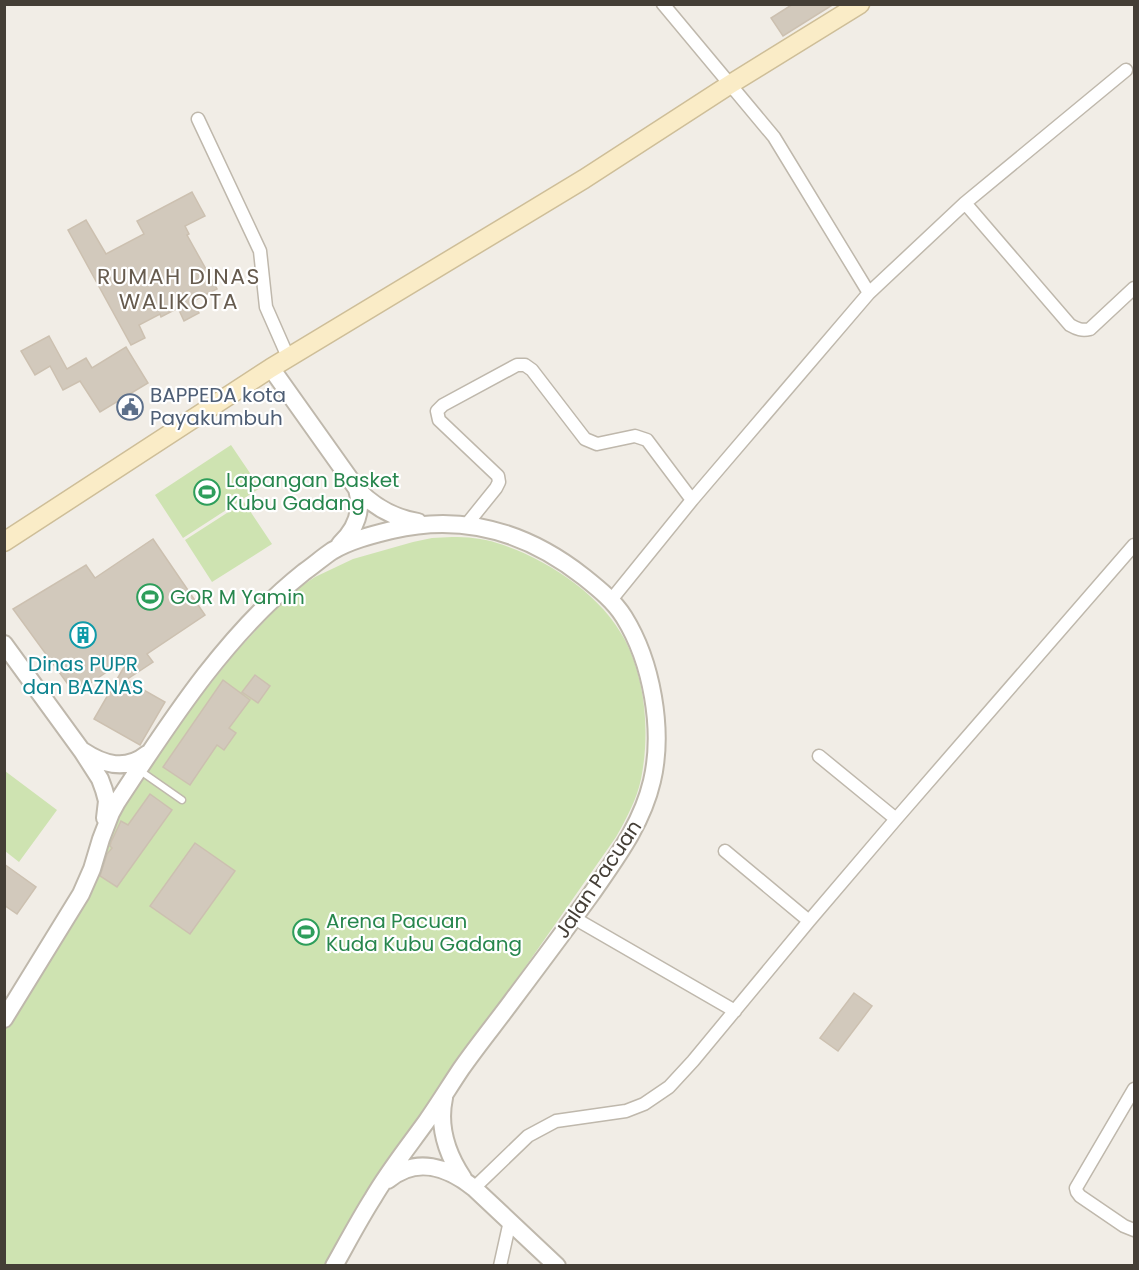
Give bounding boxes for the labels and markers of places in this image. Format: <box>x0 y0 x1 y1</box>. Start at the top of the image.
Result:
place label: BAPPEDA kota Payakumbuh <box>150 381 286 432</box>
public building icon: BAPPEDA kota Payakumbuh <box>115 392 145 422</box>
place label: Lapangan Basket Kubu Gadang <box>226 466 399 517</box>
sports icon: Lapangan Basket Kubu Gadang <box>192 477 222 507</box>
sports icon: GOR M Yamin <box>135 582 165 612</box>
place label: GOR M Yamin <box>170 583 305 611</box>
building icon: Dinas PUPR dan BAZNAS <box>68 620 98 650</box>
place label: Dinas PUPR dan BAZNAS <box>22 650 144 701</box>
place label: Arena Pacuan Kuda Kubu Gadang <box>326 907 522 958</box>
sports icon: Arena Pacuan Kuda Kubu Gadang <box>291 917 321 947</box>

